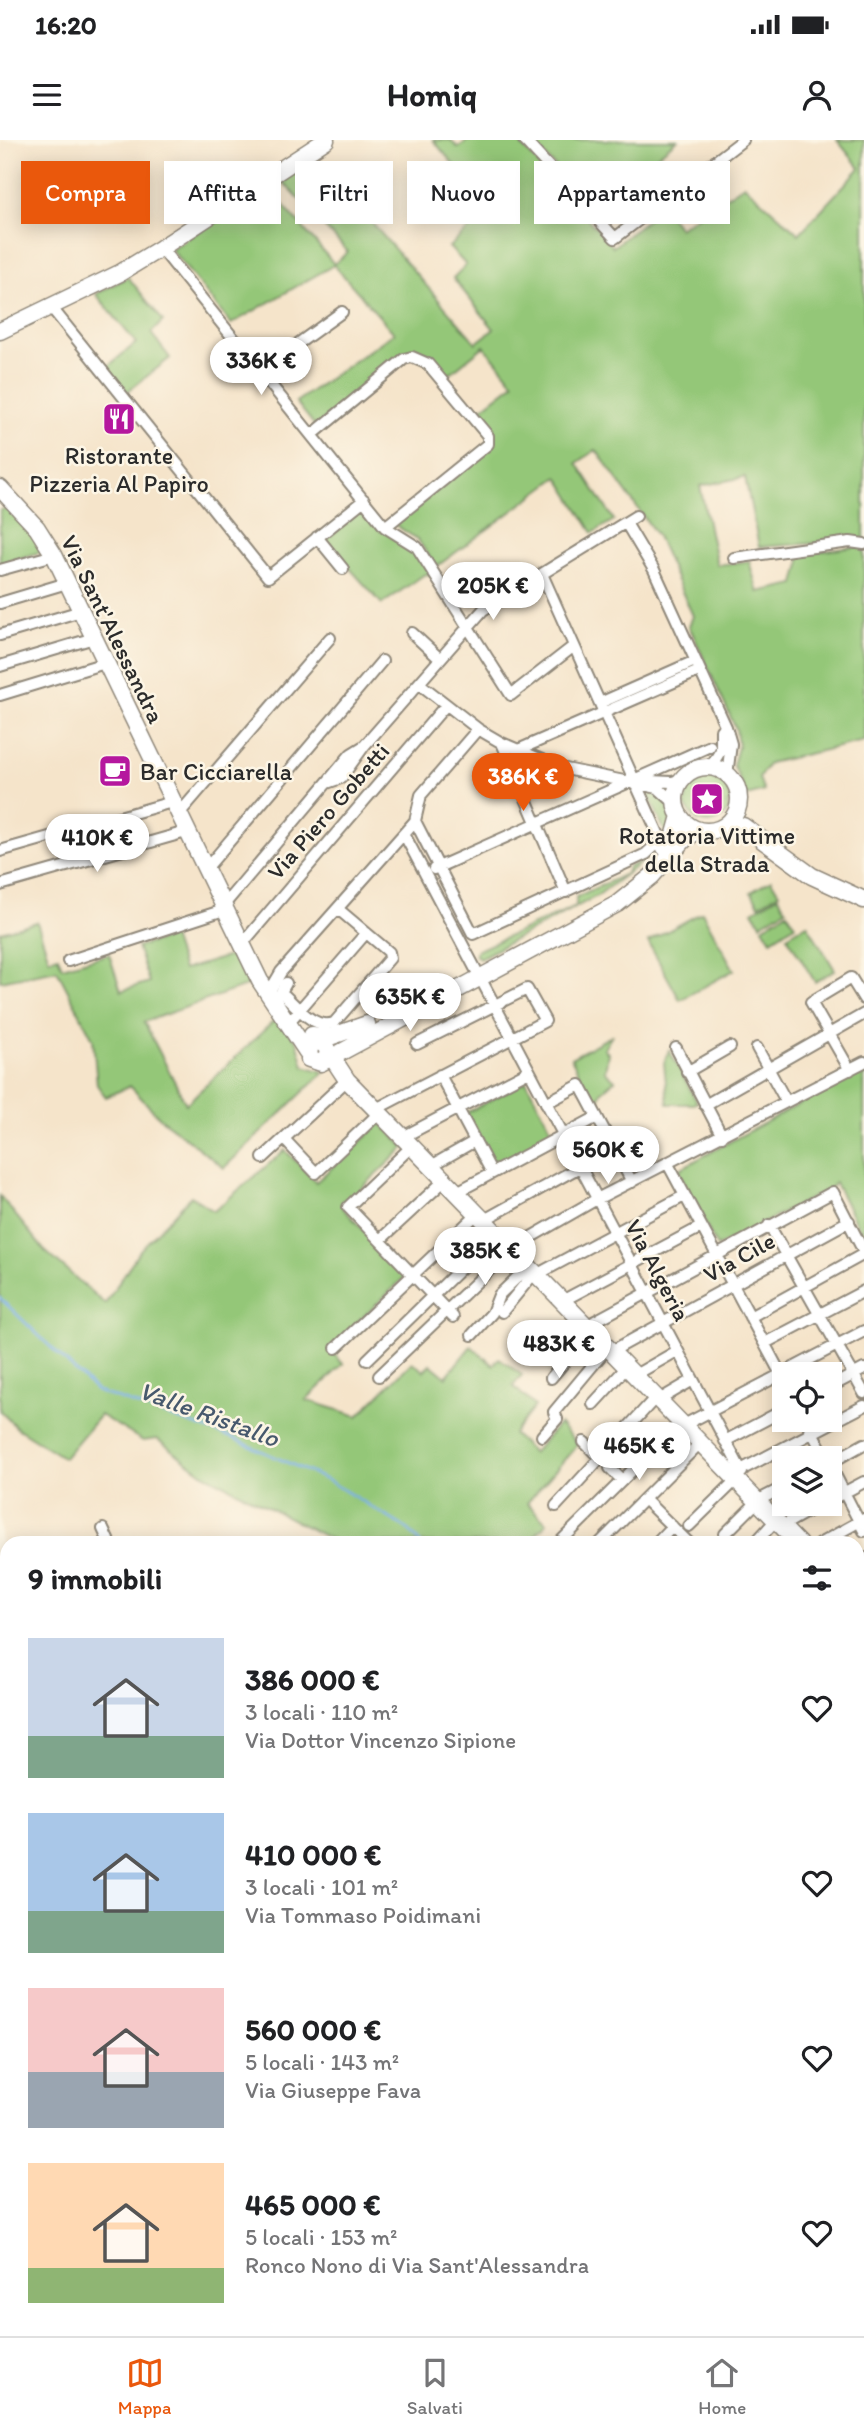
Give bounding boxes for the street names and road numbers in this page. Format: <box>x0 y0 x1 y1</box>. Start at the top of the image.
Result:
street label: Via Sant'Alessandra <box>55 530 171 728</box>
street label: Via Piero Gobetti <box>261 737 395 885</box>
street label: Via Algeria <box>619 1214 697 1326</box>
street label: Via Cile <box>698 1226 780 1288</box>

